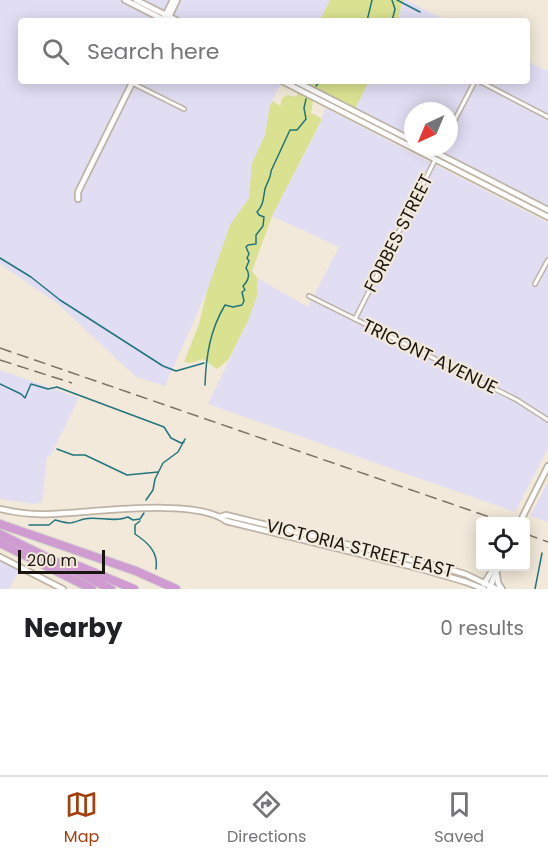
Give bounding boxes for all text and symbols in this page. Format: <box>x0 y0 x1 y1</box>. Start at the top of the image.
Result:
search box <box>18 18 530 84</box>
icon: search <box>39 35 72 68</box>
text: Search here <box>87 36 220 67</box>
north arrow <box>404 102 458 156</box>
street label: FORBES STREET <box>358 170 439 296</box>
street label: TRICONT AVENUE <box>358 312 502 400</box>
street label: VICTORIA STREET EAST <box>264 513 457 583</box>
map controls <box>476 517 530 571</box>
button: locate <box>476 517 530 571</box>
scale bar <box>18 547 105 574</box>
text: 200 m <box>27 549 77 572</box>
text: Nearby <box>24 610 122 646</box>
text: 0 results <box>440 614 524 642</box>
tab: Map <box>64 788 99 849</box>
tab: Directions <box>227 788 306 849</box>
tab: Saved <box>434 788 484 849</box>

